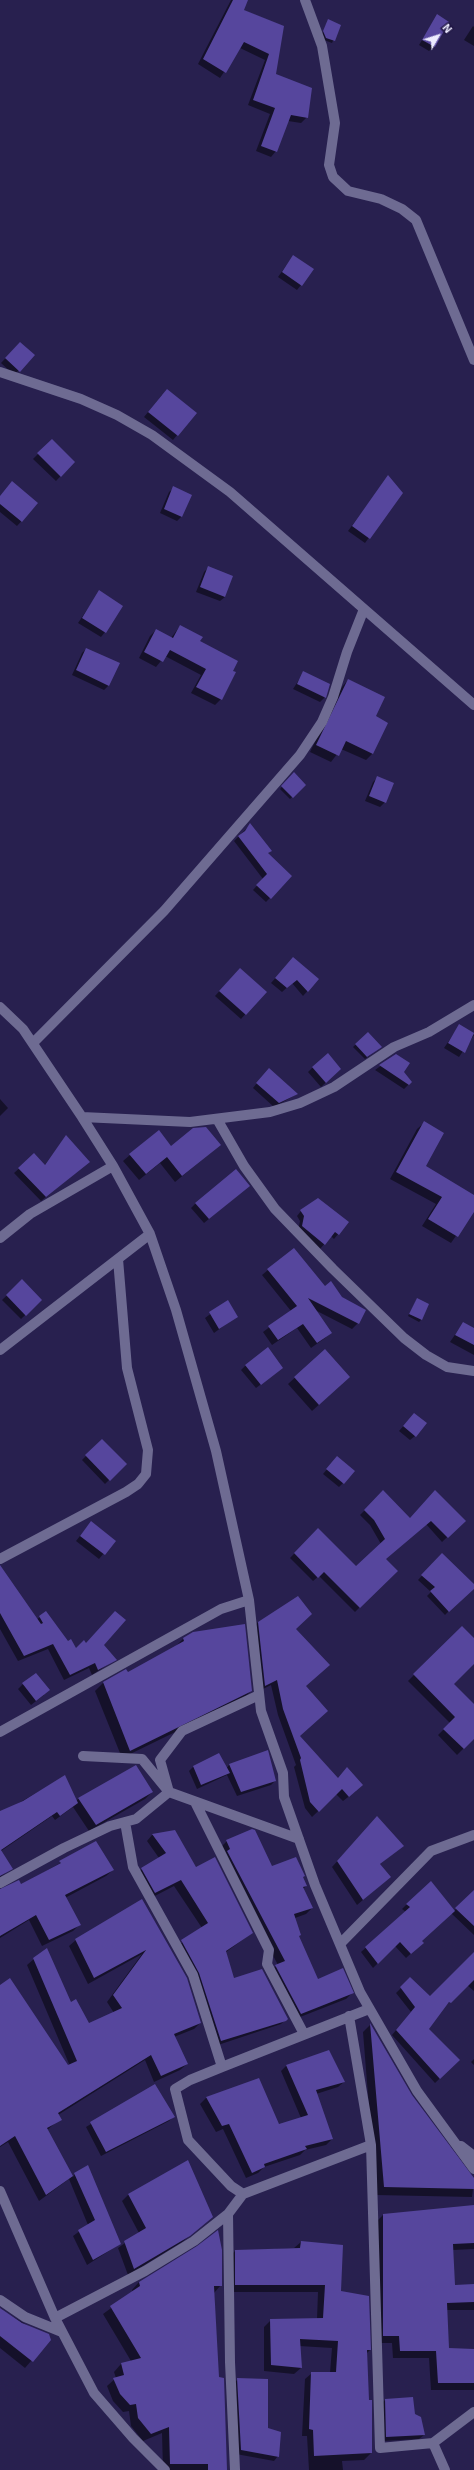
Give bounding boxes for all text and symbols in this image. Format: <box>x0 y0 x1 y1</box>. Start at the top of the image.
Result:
north arrow <box>418 16 458 56</box>
text: N <box>440 21 455 35</box>

